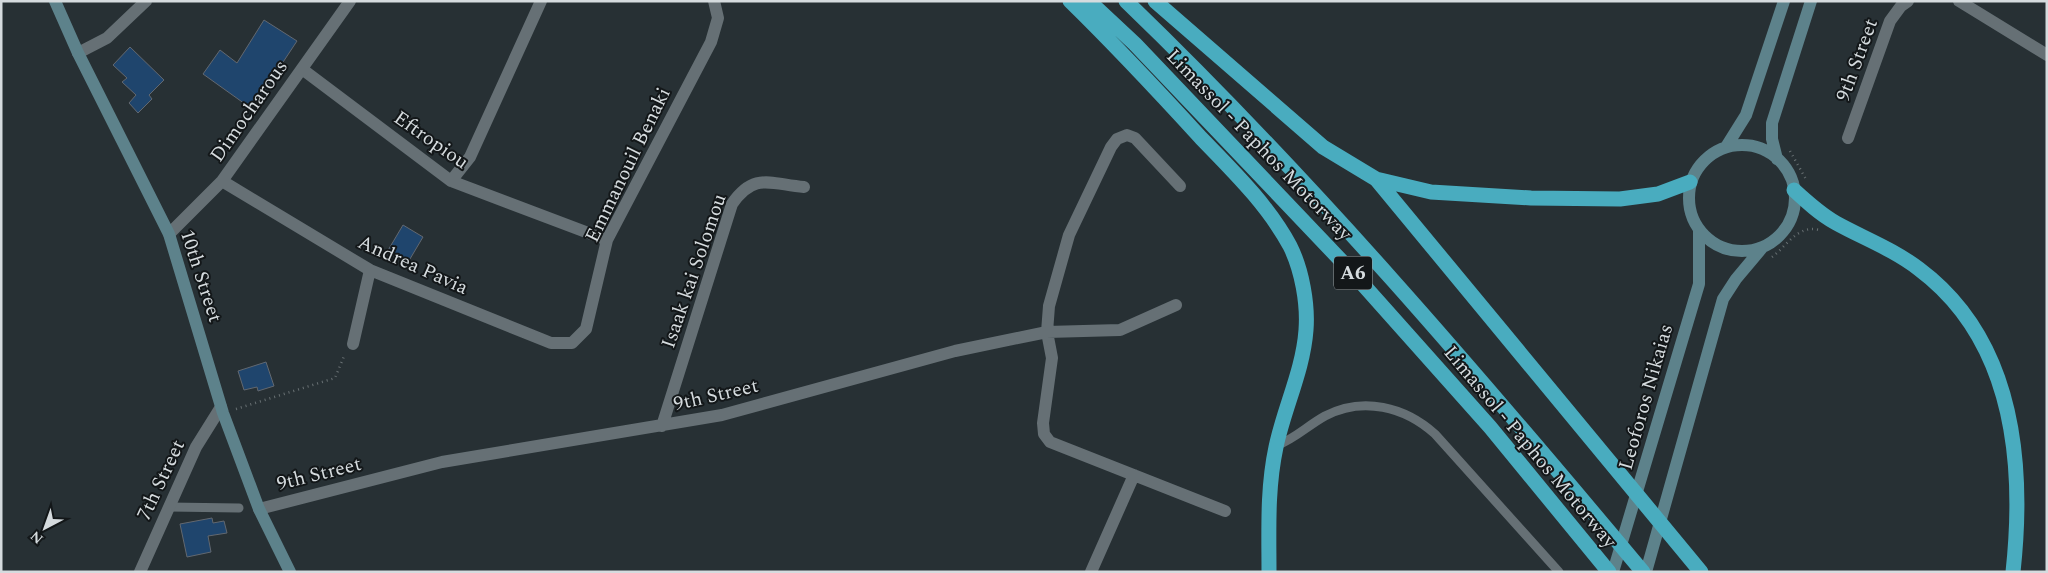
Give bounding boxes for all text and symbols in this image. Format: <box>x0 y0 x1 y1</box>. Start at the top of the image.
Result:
street label: 9th Street <box>1828 14 1886 106</box>
street label: Limassol - Paphos Motorway <box>1159 42 1360 249</box>
street label: Dimocharous <box>202 54 296 168</box>
street label: Emmanouil Benaki <box>577 82 679 248</box>
street label: Eftropiou <box>387 103 475 177</box>
street label: Isaak kai Solomou <box>653 190 735 352</box>
street label: 10th Street <box>172 226 230 326</box>
street label: Andrea Pavia <box>353 227 473 303</box>
road number: A6 <box>1334 256 1372 290</box>
street label: Leoforos Nikaias <box>1611 320 1681 474</box>
street label: Limassol - Paphos Motorway <box>1436 339 1625 556</box>
street label: 9th Street <box>671 371 761 419</box>
street label: 7th Street <box>129 435 193 525</box>
street label: 9th Street <box>274 449 364 499</box>
north arrow <box>20 503 70 553</box>
text: N <box>26 526 48 549</box>

